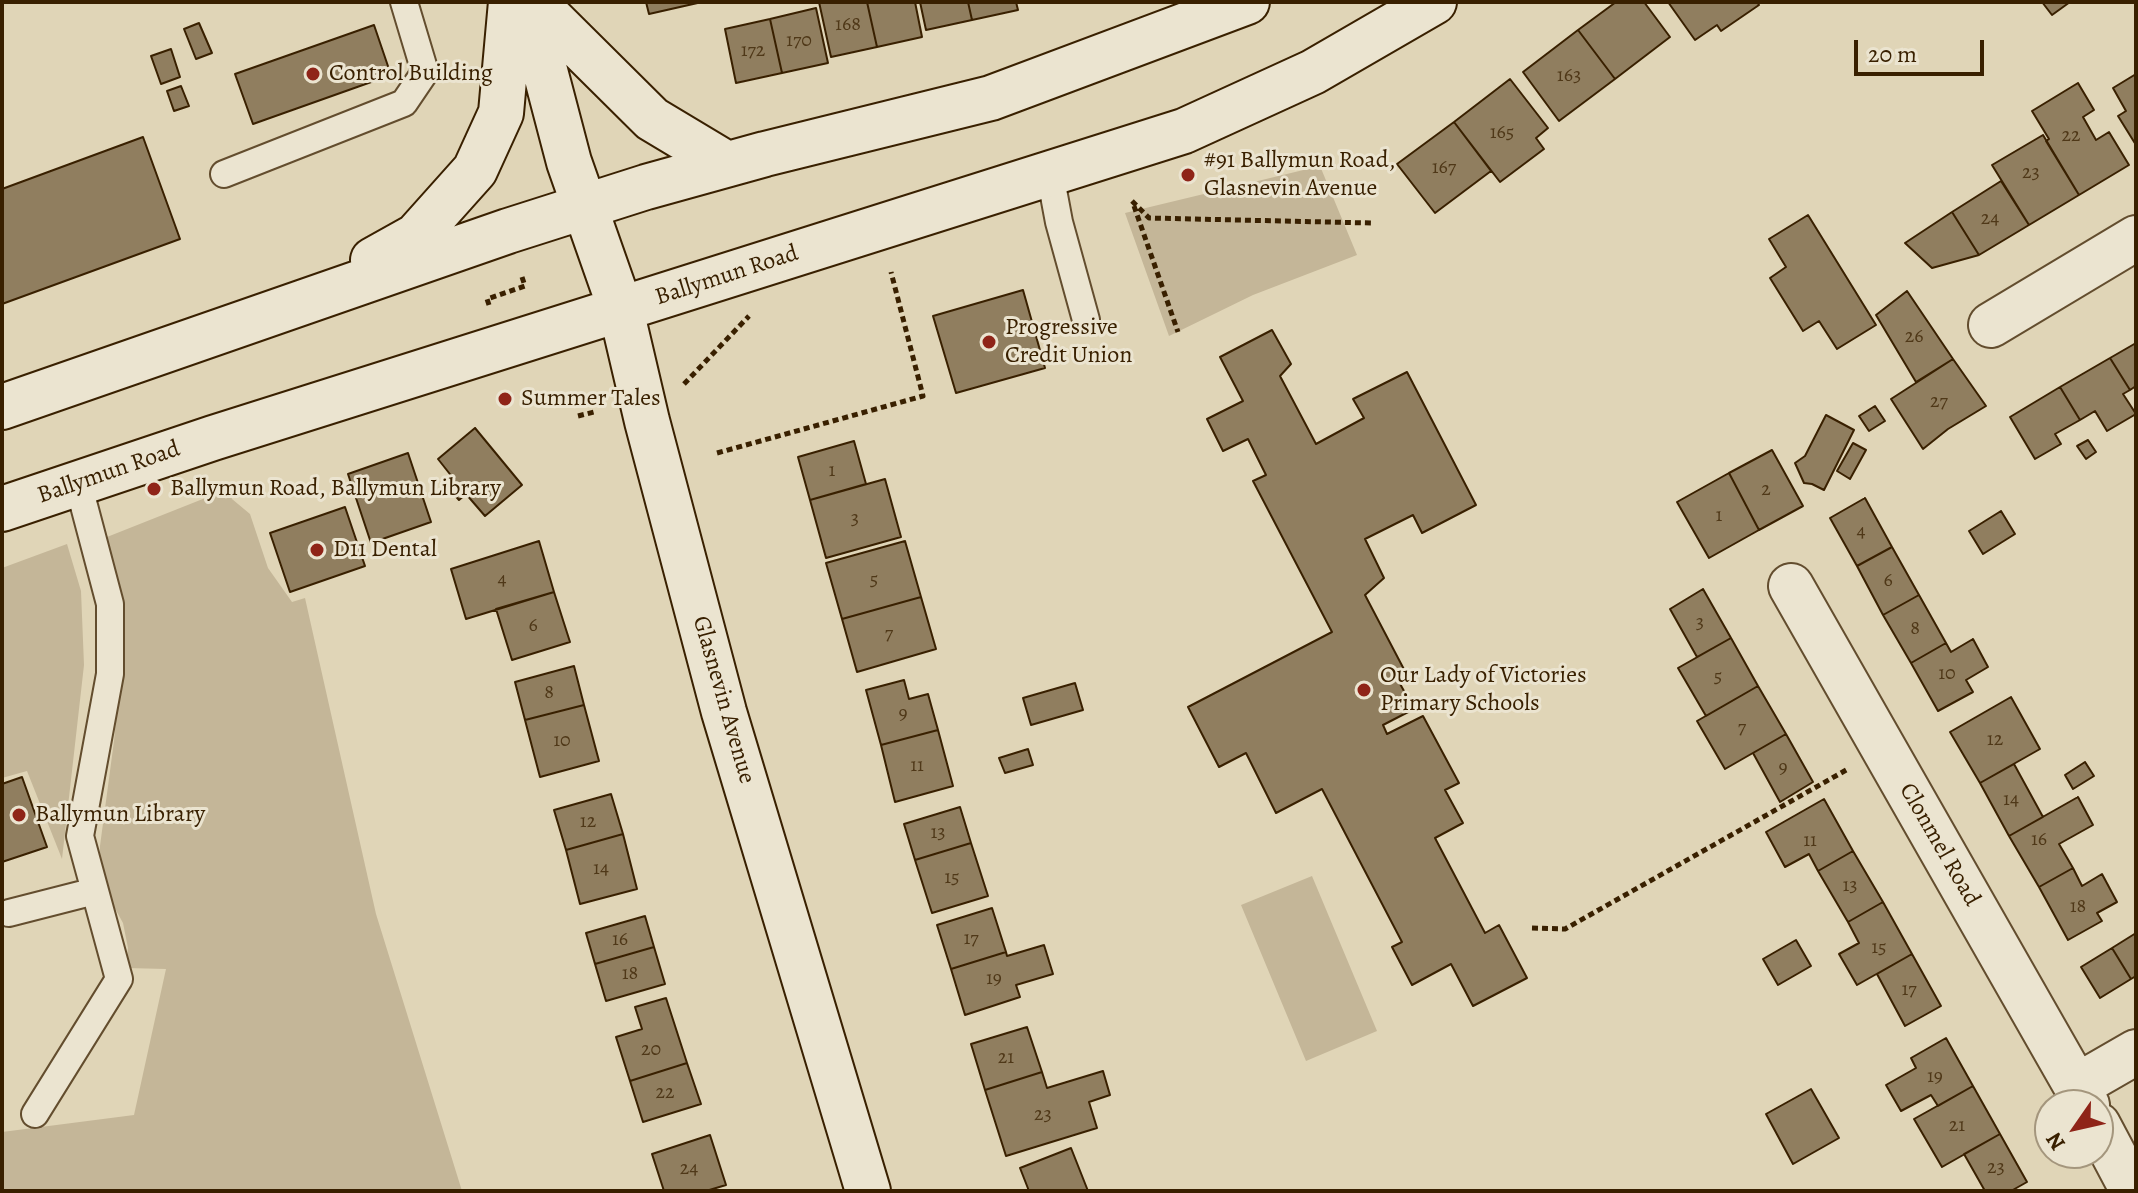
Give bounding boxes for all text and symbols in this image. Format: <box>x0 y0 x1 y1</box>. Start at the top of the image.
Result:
house number: 168 <box>835 13 861 37</box>
scale bar <box>1858 24 1988 74</box>
house number: 170 <box>786 29 812 53</box>
text: 20 m <box>1868 38 1917 70</box>
house number: 172 <box>741 39 765 63</box>
place label: Control Building <box>329 60 493 88</box>
house number: 163 <box>1557 64 1581 88</box>
marker: Control Building <box>304 65 322 83</box>
house number: 165 <box>1490 121 1514 145</box>
house number: 22 <box>2062 124 2080 148</box>
place label: #91 Ballymun Road, Glasnevin Avenue <box>1204 147 1396 203</box>
house number: 167 <box>1432 156 1456 180</box>
house number: 23 <box>2022 161 2040 185</box>
marker: #91 Ballymun Road, Glasnevin Avenue <box>1179 166 1197 184</box>
house number: 24 <box>1981 207 1999 231</box>
street label: Ballymun Road <box>652 239 802 313</box>
place label: Progressive Credit Union <box>1005 314 1132 370</box>
house number: 26 <box>1905 325 1923 349</box>
marker: Progressive Credit Union <box>980 333 998 351</box>
place label: Summer Tales <box>521 385 661 413</box>
marker: Summer Tales <box>496 390 514 408</box>
house number: 27 <box>1930 390 1948 414</box>
street label: Ballymun Road <box>34 435 184 511</box>
house number: 1 <box>829 459 835 483</box>
place label: Ballymun Road, Ballymun Library <box>170 475 501 503</box>
house number: 2 <box>1761 478 1771 502</box>
marker: Ballymun Road, Ballymun Library <box>145 480 163 498</box>
house number: 1 <box>1716 504 1722 528</box>
house number: 3 <box>851 507 859 531</box>
house number: 4 <box>1856 520 1866 544</box>
place label: D11 Dental <box>333 536 437 564</box>
marker: D11 Dental <box>308 541 326 559</box>
house number: 4 <box>497 568 507 592</box>
house number: 5 <box>870 568 878 592</box>
house number: 6 <box>1883 569 1893 593</box>
house number: 3 <box>1696 611 1704 635</box>
street label: Glasnevin Avenue <box>685 613 761 787</box>
house number: 6 <box>528 614 538 638</box>
house number: 8 <box>1910 617 1920 641</box>
house number: 7 <box>885 622 893 646</box>
place label: Our Lady of Victories Primary Schools <box>1380 662 1587 718</box>
house number: 10 <box>1938 662 1956 686</box>
house number: 5 <box>1714 665 1722 689</box>
house number: 8 <box>544 681 554 705</box>
marker: Our Lady of Victories Primary Schools <box>1355 681 1373 699</box>
house number: 9 <box>898 702 908 726</box>
house number: 7 <box>1738 716 1746 740</box>
house number: 12 <box>1987 728 2003 752</box>
house number: 10 <box>553 729 571 753</box>
house number: 11 <box>910 754 924 778</box>
house number: 9 <box>1778 756 1788 780</box>
street label: Clonmel Road <box>1892 778 1986 912</box>
house number: 14 <box>2003 788 2019 812</box>
place label: Ballymun Library <box>35 801 205 829</box>
marker: Ballymun Library <box>10 806 28 824</box>
house number: 12 <box>580 810 596 834</box>
house number: 13 <box>930 821 946 845</box>
house number: 16 <box>2031 828 2047 852</box>
house number: 11 <box>1803 829 1817 853</box>
house number: 14 <box>593 857 609 881</box>
house number: 15 <box>944 866 960 890</box>
house number: 13 <box>1842 874 1858 898</box>
house number: 18 <box>2070 895 2086 919</box>
house number: 17 <box>963 927 979 951</box>
house number: 16 <box>612 928 628 952</box>
house number: 15 <box>1871 936 1887 960</box>
house number: 18 <box>622 962 638 986</box>
house number: 19 <box>986 967 1002 991</box>
house number: 17 <box>1901 978 1917 1002</box>
house number: 20 <box>641 1038 661 1062</box>
house number: 21 <box>998 1046 1014 1070</box>
house number: 19 <box>1927 1065 1943 1089</box>
house number: 22 <box>656 1081 674 1105</box>
north arrow <box>2034 1089 2114 1169</box>
house number: 23 <box>1034 1103 1052 1127</box>
house number: 21 <box>1949 1114 1965 1138</box>
text: N <box>2039 1126 2073 1156</box>
house number: 23 <box>1987 1156 2005 1180</box>
house number: 24 <box>680 1157 698 1181</box>

